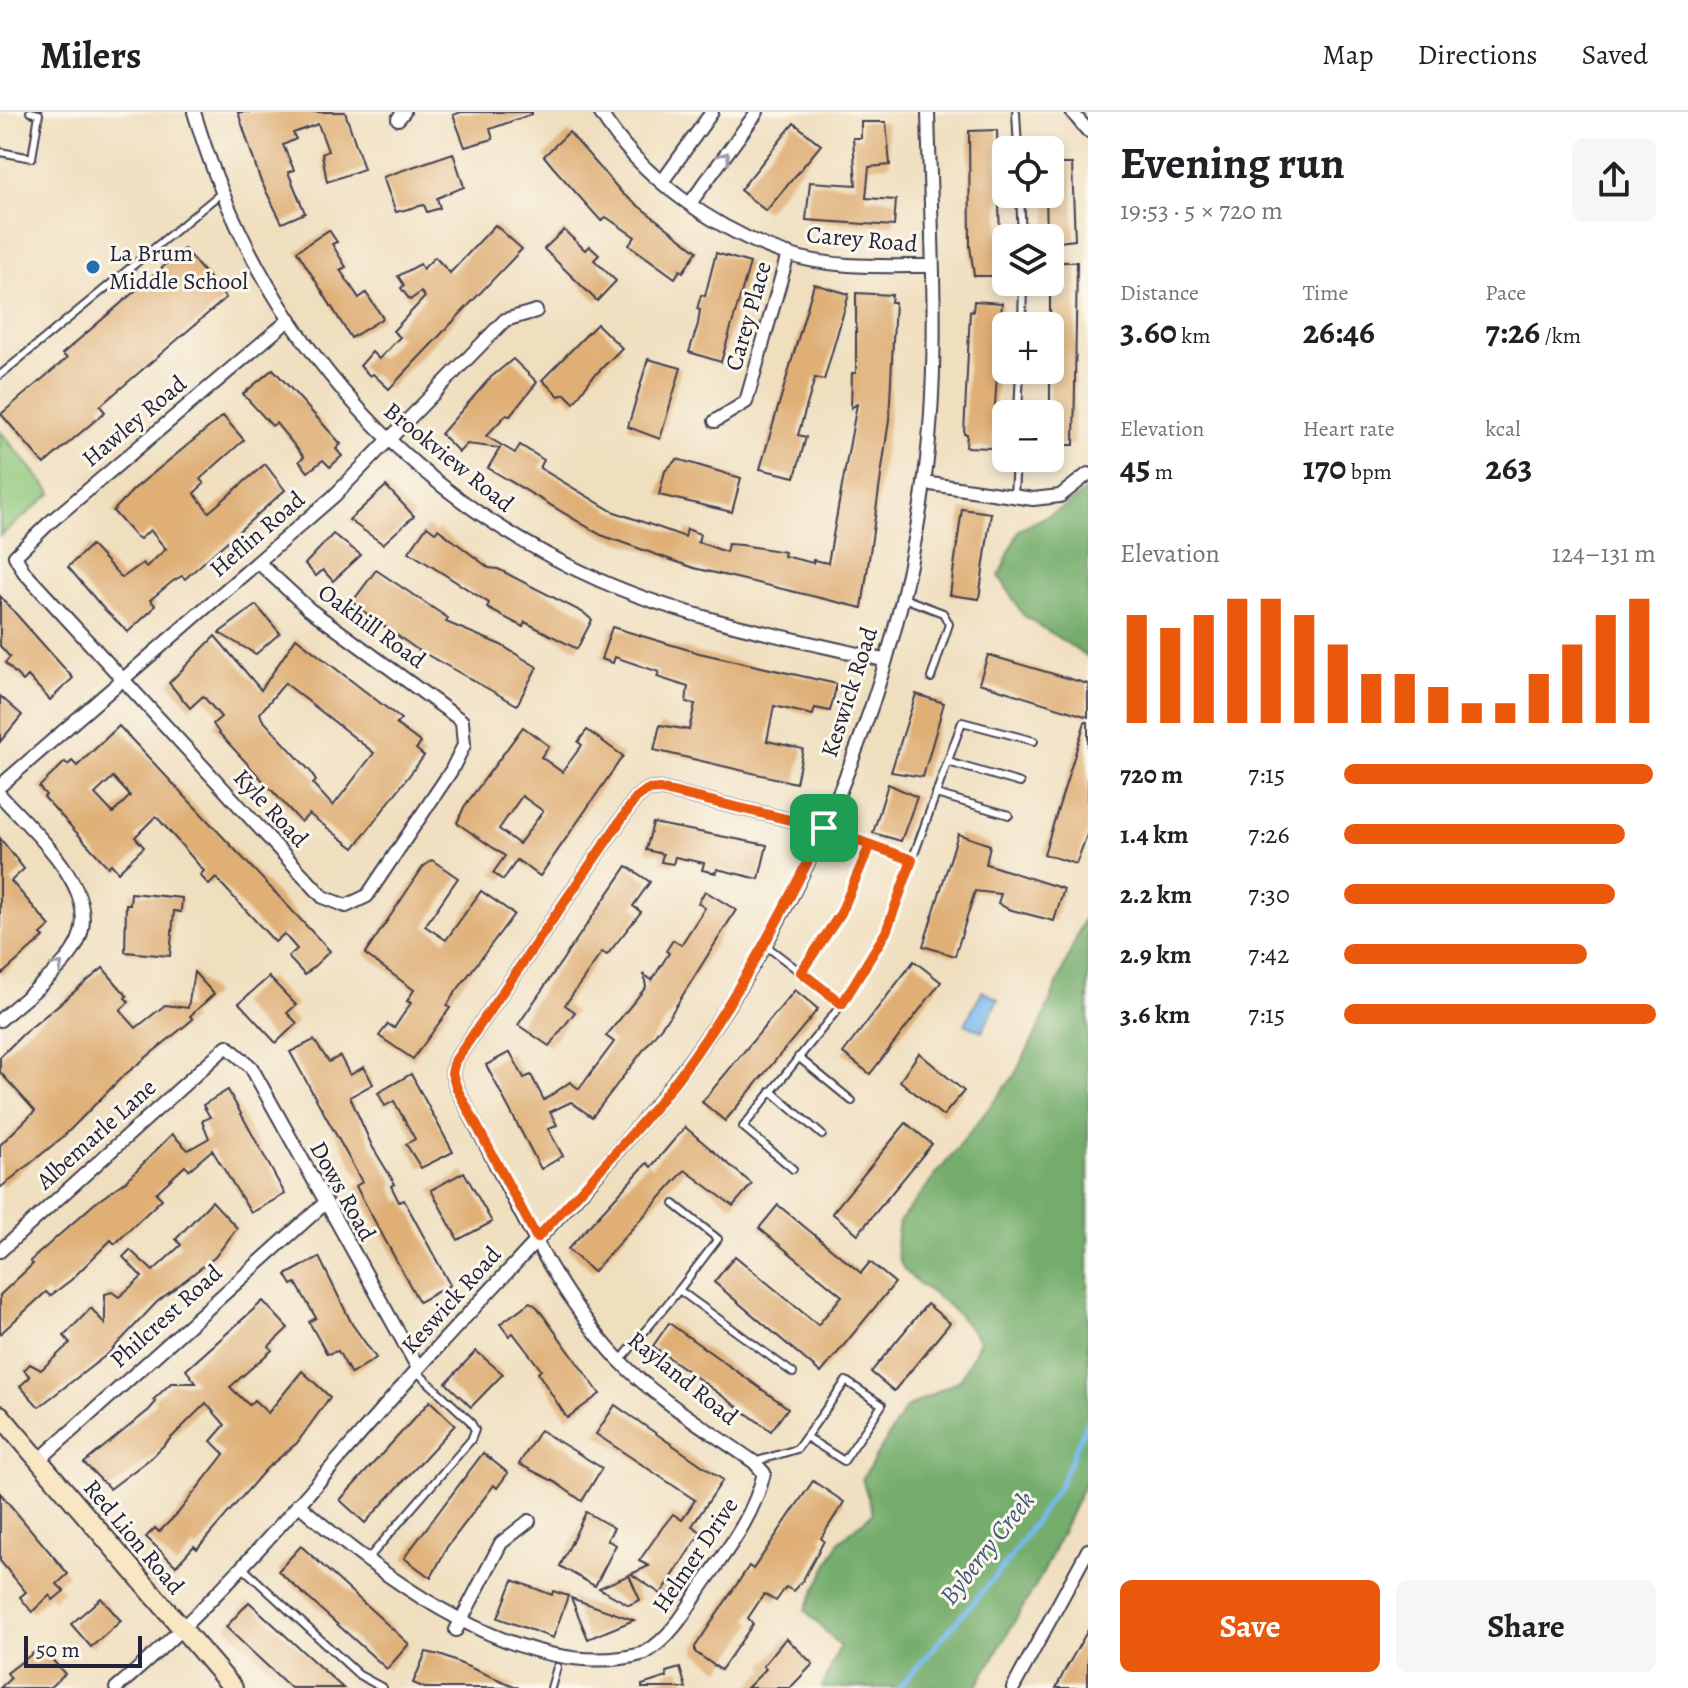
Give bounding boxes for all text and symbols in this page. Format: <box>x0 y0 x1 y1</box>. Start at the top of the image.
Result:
text: Milers <box>40 29 142 81</box>
text: Map <box>1322 36 1373 74</box>
text: Directions <box>1417 36 1538 74</box>
text: Saved <box>1582 36 1648 74</box>
text: Evening run <box>1120 133 1345 193</box>
map controls <box>992 136 1064 472</box>
button: locate <box>992 136 1064 208</box>
button: share <box>1572 138 1656 222</box>
one-way arrow <box>715 152 729 166</box>
text: 19:53 · 5 × 720 m <box>1120 193 1283 228</box>
street label: Carey Road <box>805 218 919 260</box>
button: layers <box>992 224 1064 296</box>
place label: La Brum Middle School <box>109 237 248 297</box>
marker: La Brum Middle School <box>84 258 102 276</box>
street label: Carey Place <box>717 258 779 374</box>
text: Distance <box>1120 278 1199 308</box>
text: Time <box>1303 278 1348 308</box>
text: Pace <box>1485 278 1526 308</box>
text: 3.60 <box>1120 308 1177 355</box>
text: 26:46 <box>1303 308 1375 355</box>
text: 7:26 <box>1485 308 1540 355</box>
button: + <box>992 312 1064 384</box>
text: km <box>1177 321 1211 351</box>
text: /km <box>1540 321 1581 351</box>
street label: Hawley Road <box>75 368 193 474</box>
street label: Brookview Road <box>377 395 521 519</box>
button: − <box>992 400 1064 472</box>
text: Elevation <box>1120 414 1204 444</box>
text: Heart rate <box>1303 414 1395 444</box>
text: kcal <box>1485 414 1521 444</box>
text: 45 <box>1120 444 1151 491</box>
text: 170 <box>1303 444 1346 491</box>
text: 263 <box>1485 444 1532 491</box>
text: m <box>1151 457 1173 487</box>
text: bpm <box>1346 457 1392 487</box>
street label: Heflin Road <box>202 484 312 584</box>
text: Elevation <box>1120 536 1220 571</box>
text: 124–131 m <box>1552 536 1656 571</box>
street label: Oakhill Road <box>312 576 432 676</box>
street label: Keswick Road <box>813 623 885 761</box>
text: 720 m <box>1120 757 1183 792</box>
text: 7:15 <box>1248 757 1285 792</box>
street label: Kyle Road <box>226 762 316 854</box>
pin <box>790 794 858 862</box>
icon: arrive <box>802 806 846 850</box>
text: 1.4 km <box>1120 817 1188 852</box>
text: 7:26 <box>1248 817 1289 852</box>
text: 2.2 km <box>1120 877 1192 912</box>
text: 7:30 <box>1248 877 1290 912</box>
text: 2.9 km <box>1120 937 1192 972</box>
text: 7:42 <box>1248 937 1289 972</box>
one-way arrow <box>49 962 63 977</box>
text: 3.6 km <box>1120 997 1190 1032</box>
text: 7:15 <box>1248 997 1285 1032</box>
street label: Albemarle Lane <box>28 1071 163 1197</box>
street label: Dows Road <box>302 1135 384 1247</box>
street label: Keswick Road <box>394 1239 508 1361</box>
street label: Philcrest Road <box>103 1257 229 1375</box>
street label: Rayland Road <box>621 1324 745 1432</box>
street label: Red Lion Road <box>76 1473 192 1601</box>
water label: Byberry Creek <box>932 1484 1042 1612</box>
street label: Helmer Drive <box>645 1491 745 1619</box>
button: Save <box>1120 1580 1380 1672</box>
button: Share <box>1396 1580 1656 1672</box>
scale bar <box>24 1632 142 1668</box>
text: 50 m <box>36 1635 80 1665</box>

